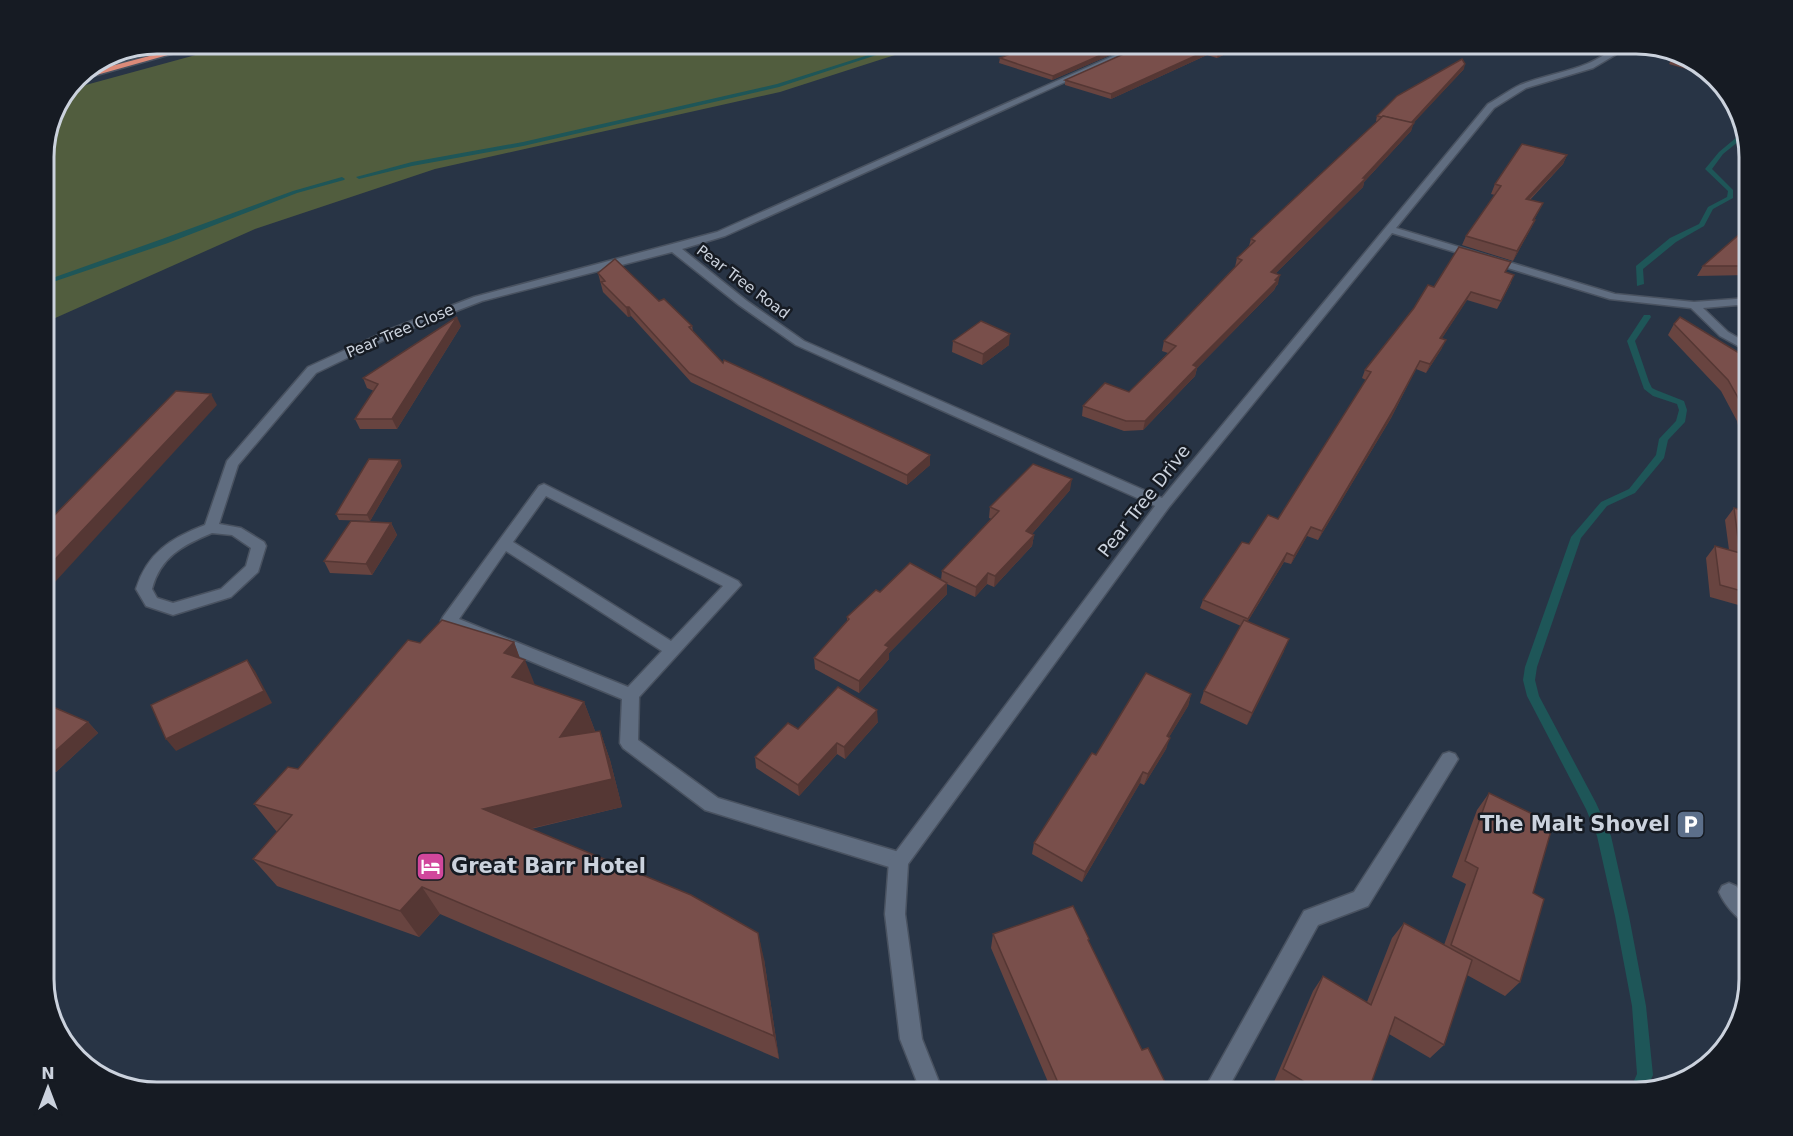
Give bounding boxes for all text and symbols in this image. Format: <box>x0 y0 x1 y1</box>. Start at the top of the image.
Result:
street label: Pear Tree Road <box>693 241 793 323</box>
street label: Pear Tree Close <box>344 300 456 362</box>
street label: Pear Tree Drive <box>1093 440 1194 561</box>
parking icon: The Malt Shovel <box>1675 808 1707 840</box>
place label: The Malt Shovel <box>1480 812 1670 836</box>
hotel icon: Great Barr Hotel <box>414 850 446 882</box>
place label: Great Barr Hotel <box>451 854 646 878</box>
north arrow <box>18 1058 78 1118</box>
text: N <box>41 1064 55 1083</box>

